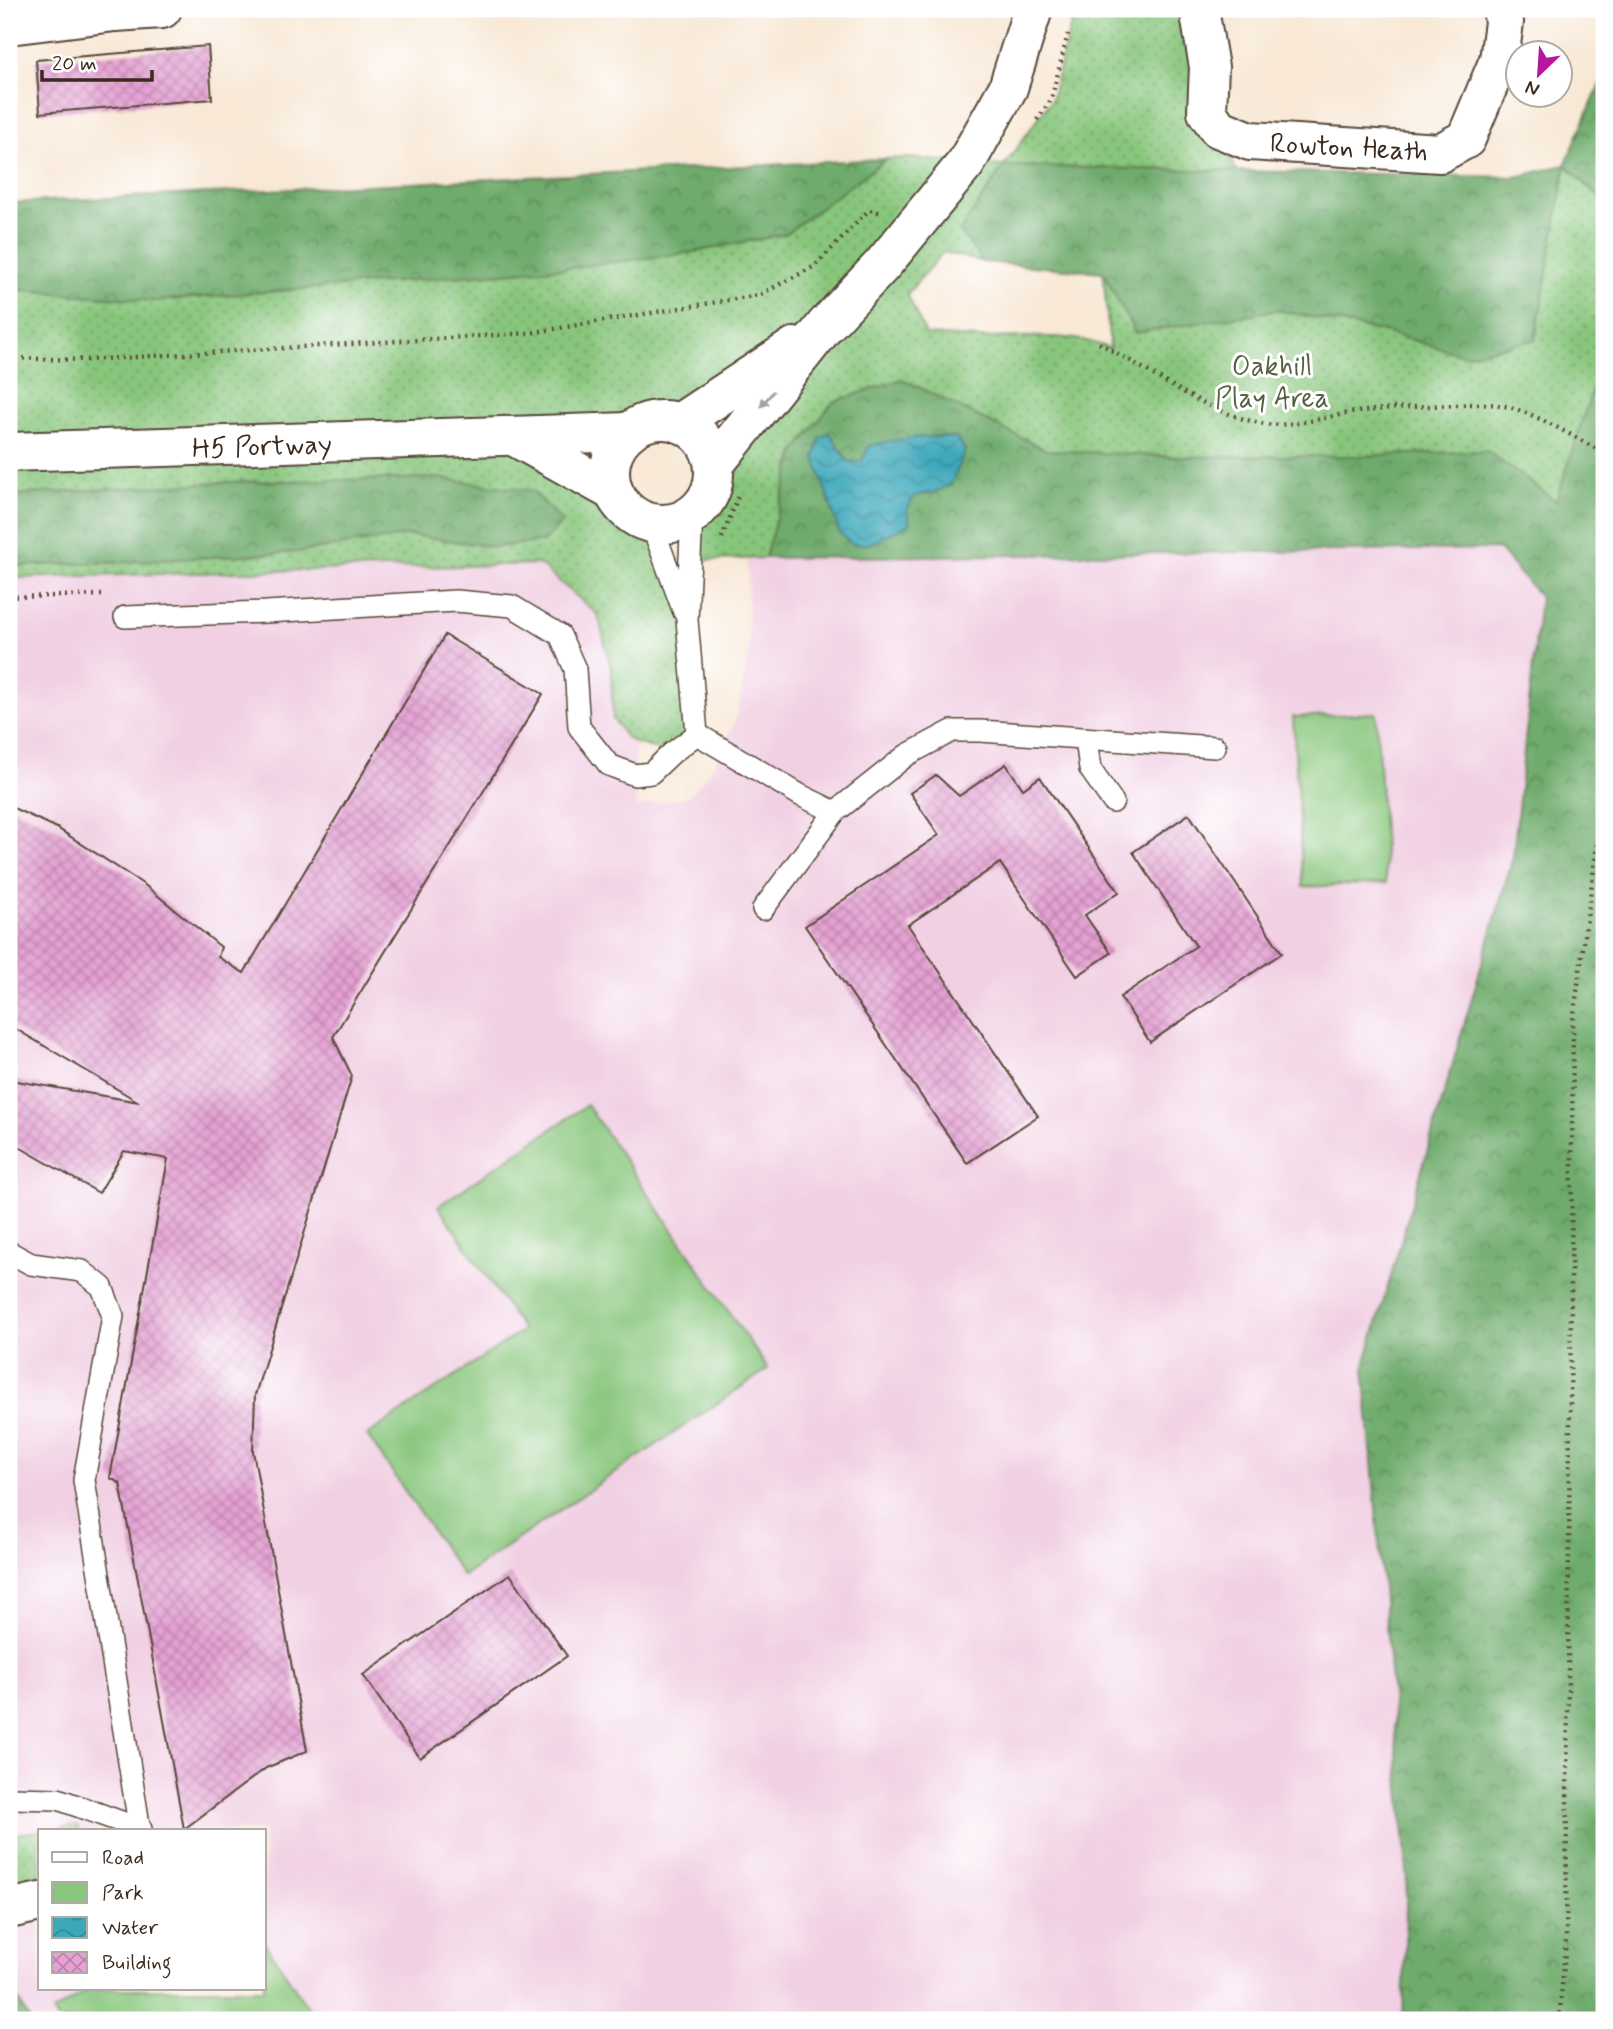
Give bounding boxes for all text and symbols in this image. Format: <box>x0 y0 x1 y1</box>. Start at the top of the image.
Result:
scale bar <box>42 38 152 82</box>
north arrow <box>1504 38 1574 108</box>
text: 20 m <box>52 50 97 78</box>
text: N <box>1521 74 1543 102</box>
street label: Rowton Heath <box>1269 126 1429 171</box>
park label: Oakhill Play Area <box>1215 349 1329 418</box>
one-way arrow <box>759 389 774 407</box>
street label: H5 Portway <box>191 427 333 468</box>
legend <box>38 1829 266 1990</box>
text: Road <box>102 1844 144 1872</box>
text: Park <box>102 1879 144 1907</box>
text: Water <box>102 1914 158 1942</box>
text: Building <box>102 1949 172 1979</box>

